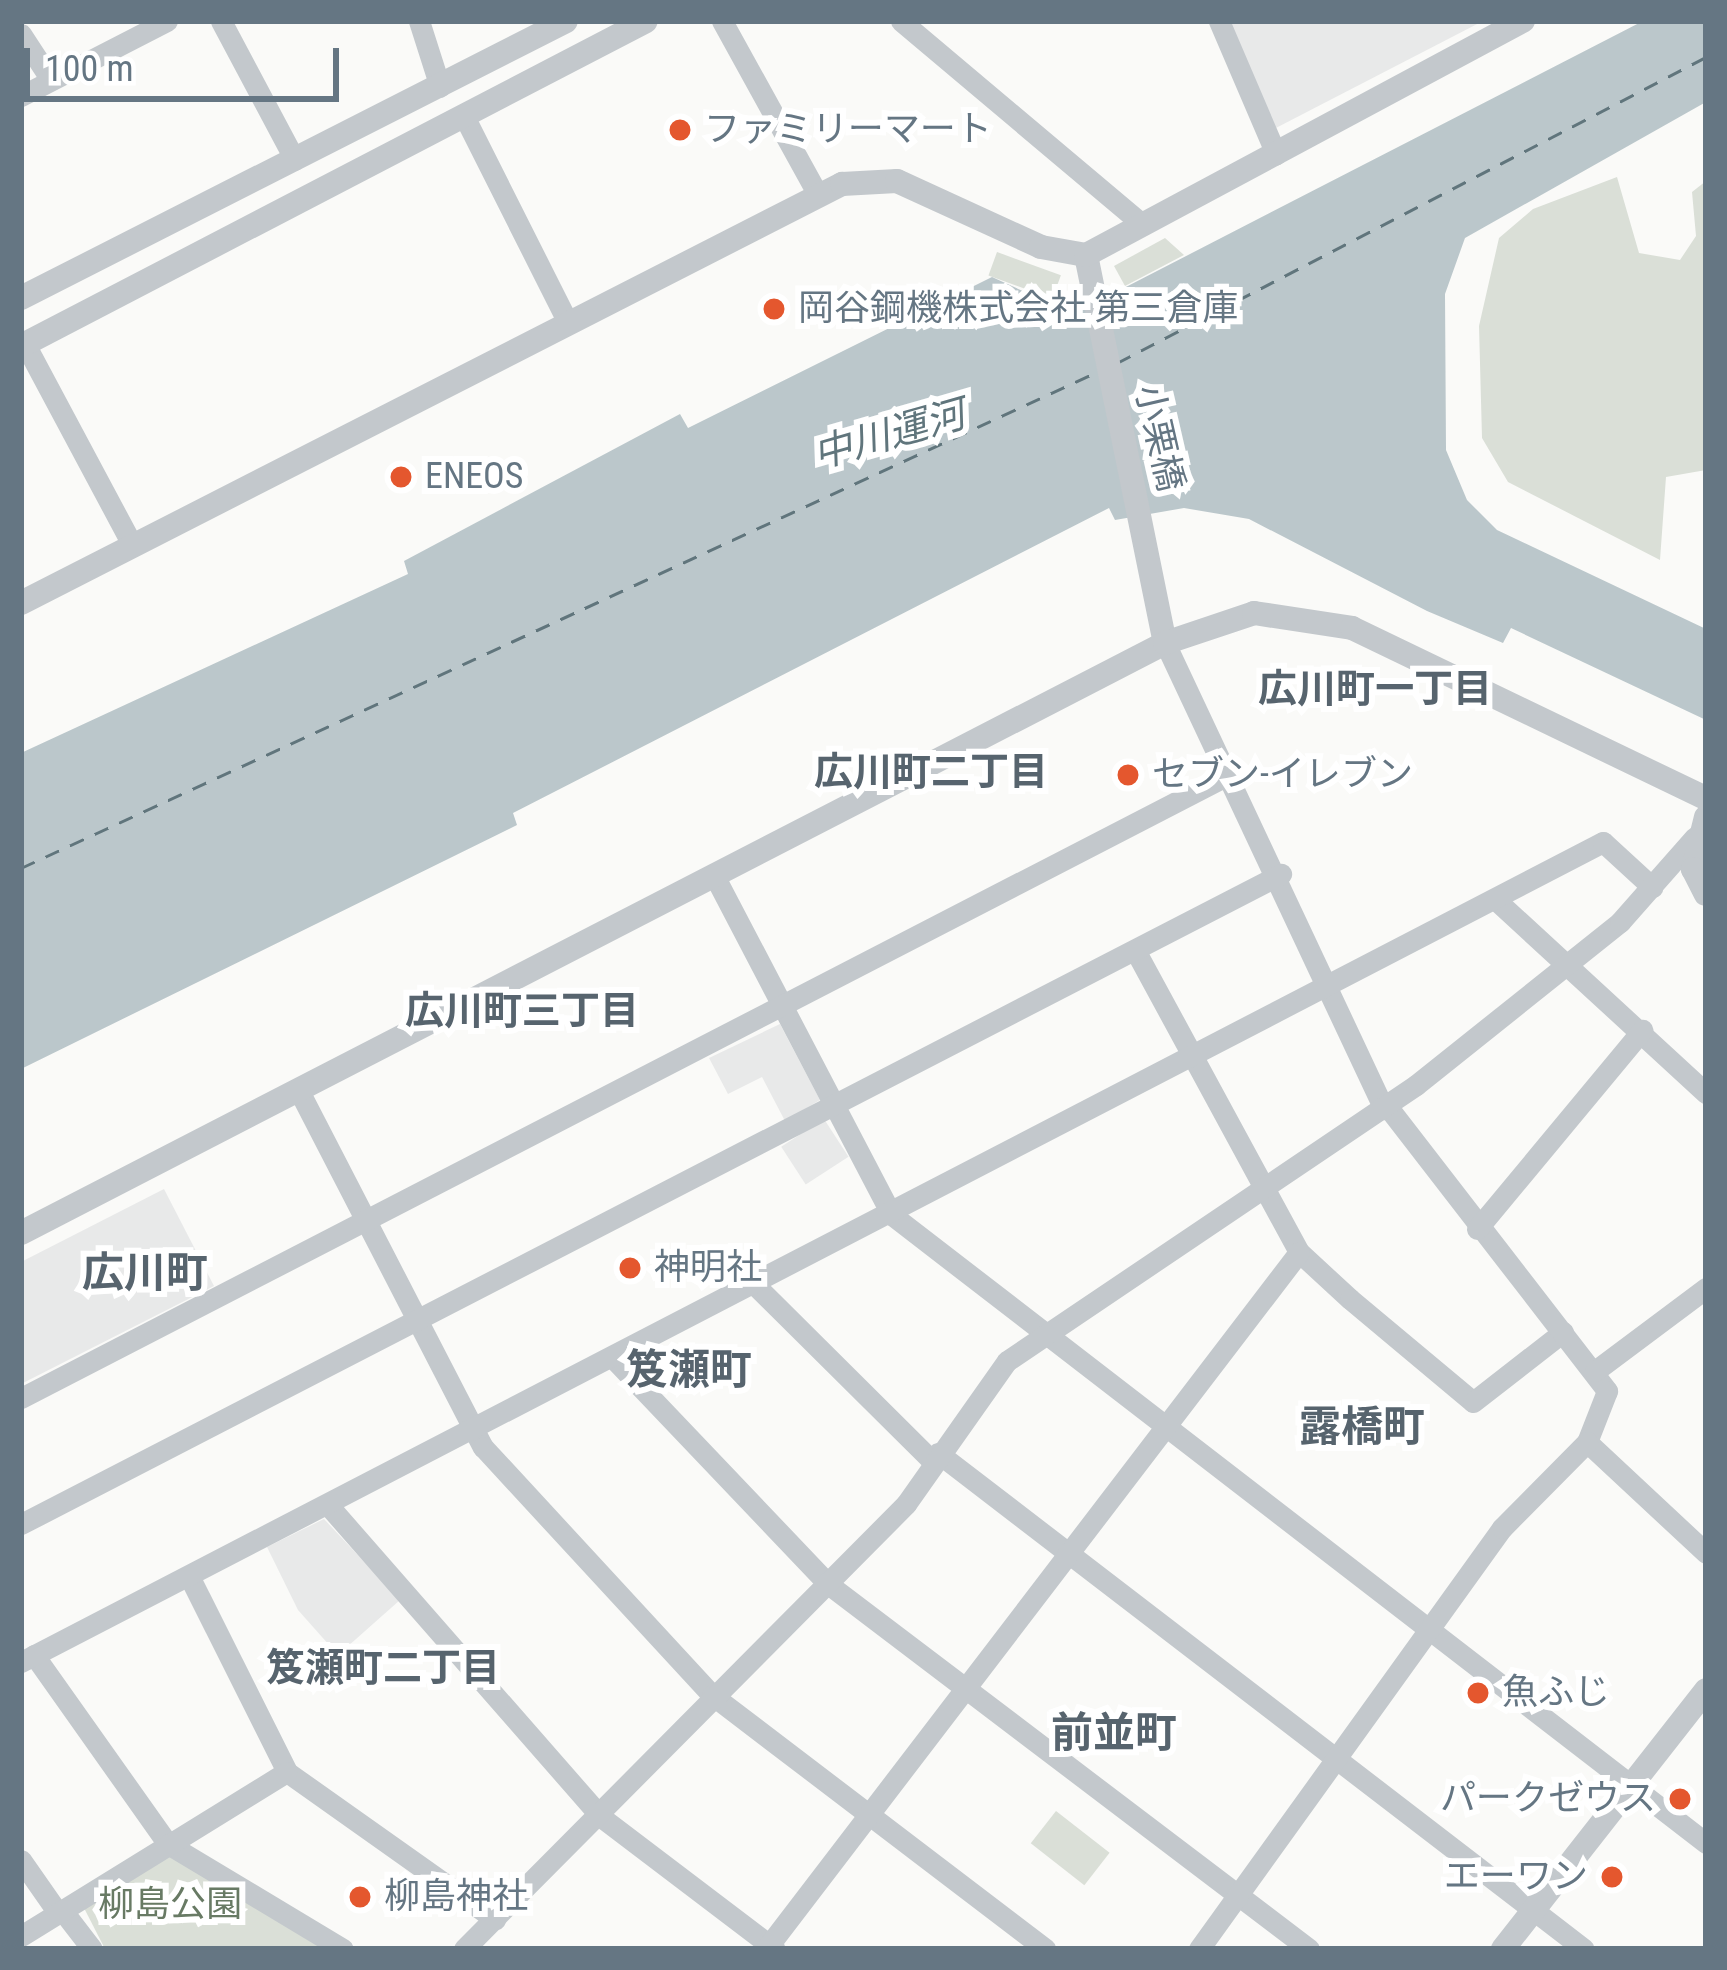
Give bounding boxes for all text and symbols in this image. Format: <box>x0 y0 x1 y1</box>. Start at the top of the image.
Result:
scale bar <box>30 24 345 98</box>
text: 100 m <box>45 48 134 90</box>
place label: ファミリーマート <box>704 108 992 152</box>
marker: ファミリーマート <box>667 117 693 143</box>
place label: 岡谷鋼機株式会社 第三倉庫 <box>798 287 1238 331</box>
marker: 岡谷鋼機株式会社 第三倉庫 <box>761 296 787 322</box>
street label: 小栗橋 <box>1126 381 1192 495</box>
water label: 中川運河 <box>808 391 970 479</box>
place label: ENEOS <box>425 455 523 499</box>
marker: ENEOS <box>388 464 414 490</box>
district label: 広川町一丁目 <box>1258 666 1492 712</box>
district label: 広川町二丁目 <box>814 749 1048 795</box>
place label: セブン-イレブン <box>1152 753 1413 797</box>
marker: セブン-イレブン <box>1115 762 1141 788</box>
district label: 広川町三丁目 <box>405 988 639 1034</box>
place label: 神明社 <box>654 1246 762 1290</box>
district label: 広川町 <box>82 1248 208 1298</box>
marker: 神明社 <box>617 1255 643 1281</box>
district label: 笈瀬町 <box>626 1345 752 1395</box>
district label: 露橋町 <box>1299 1402 1425 1452</box>
district label: 笈瀬町二丁目 <box>266 1645 500 1691</box>
place label: 魚ふじ <box>1502 1671 1610 1715</box>
marker: 魚ふじ <box>1465 1680 1491 1706</box>
district label: 前並町 <box>1051 1708 1177 1758</box>
place label: パークゼウス <box>1440 1777 1656 1821</box>
marker: パークゼウス <box>1667 1786 1693 1812</box>
place label: エーワン <box>1444 1855 1588 1899</box>
marker: エーワン <box>1599 1864 1625 1890</box>
place label: 柳島神社 <box>384 1875 528 1919</box>
park label: 柳島公園 <box>98 1883 242 1927</box>
marker: 柳島神社 <box>347 1884 373 1910</box>

